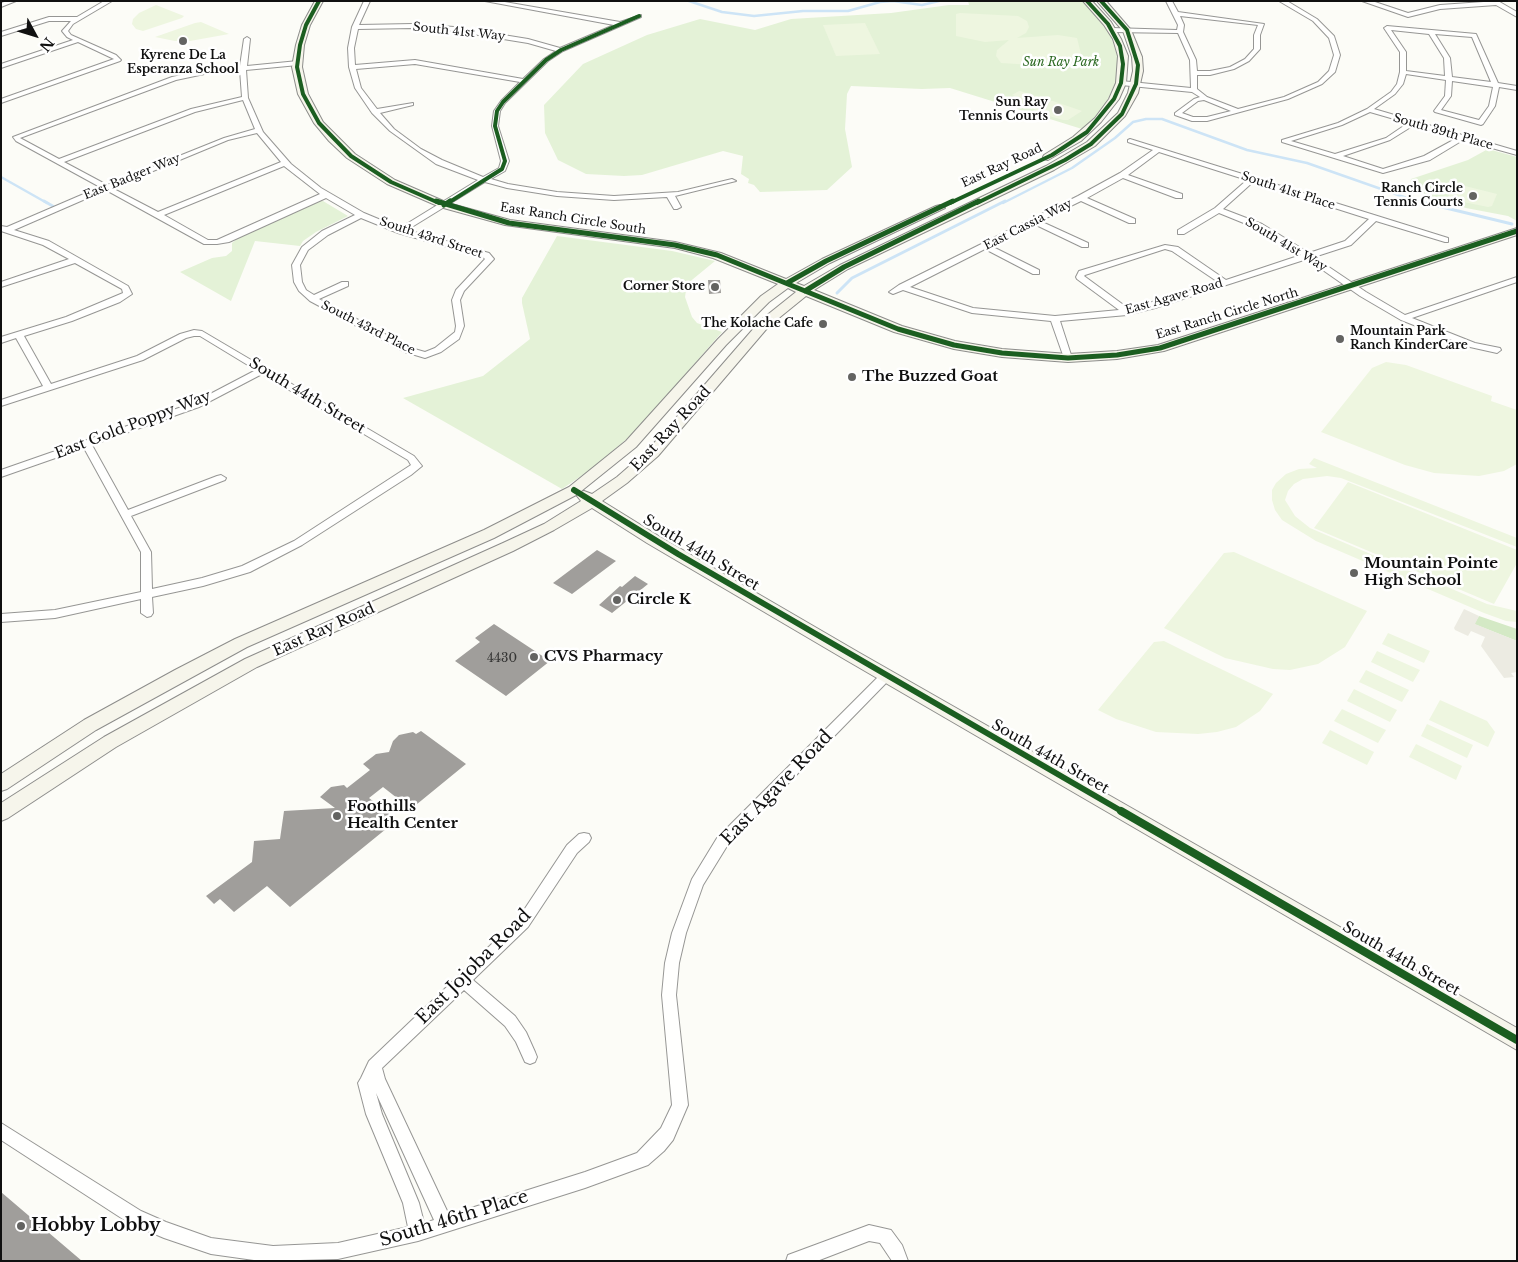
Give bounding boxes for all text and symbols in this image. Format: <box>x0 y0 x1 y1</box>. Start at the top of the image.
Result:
north arrow <box>10 10 60 60</box>
street label: South 41st Way <box>412 20 506 44</box>
text: N <box>36 34 58 55</box>
marker: Kyrene De La Esperanza School <box>177 35 189 47</box>
place label: Kyrene De La Esperanza School <box>127 49 239 77</box>
park label: Sun Ray Park <box>1023 56 1099 70</box>
place label: Sun Ray Tennis Courts <box>959 96 1048 124</box>
marker: Sun Ray Tennis Courts <box>1052 104 1064 116</box>
street label: South 39th Place <box>1391 111 1495 153</box>
street label: East Ray Road <box>959 141 1045 191</box>
street label: East Badger Way <box>82 151 182 203</box>
street label: South 41st Place <box>1239 169 1337 213</box>
place label: Ranch Circle Tennis Courts <box>1374 182 1463 210</box>
marker: Ranch Circle Tennis Courts <box>1467 190 1479 202</box>
street label: East Cassia Way <box>981 197 1075 253</box>
street label: East Ranch Circle South <box>499 200 647 238</box>
street label: South 43rd Street <box>378 215 484 261</box>
street label: South 41st Way <box>1243 215 1329 275</box>
street label: East Agave Road <box>1123 276 1225 318</box>
place label: Corner Store <box>623 280 705 294</box>
marker: Corner Store <box>709 281 721 293</box>
street label: East Ranch Circle North <box>1154 285 1300 343</box>
street label: South 43rd Place <box>319 298 417 358</box>
place label: The Kolache Cafe <box>701 317 813 331</box>
marker: The Kolache Cafe <box>817 318 829 330</box>
place label: Mountain Park Ranch KinderCare <box>1350 325 1468 353</box>
marker: Mountain Park Ranch KinderCare <box>1334 333 1346 345</box>
street label: South 44th Street <box>245 354 369 438</box>
place label: The Buzzed Goat <box>862 368 998 386</box>
marker: The Buzzed Goat <box>846 371 858 383</box>
street label: East Ray Road <box>627 383 715 475</box>
street label: East Gold Poppy Way <box>52 387 214 463</box>
street label: South 44th Street <box>639 511 763 595</box>
place label: Mountain Pointe High School <box>1364 555 1498 590</box>
marker: Mountain Pointe High School <box>1348 567 1360 579</box>
place label: Circle K <box>627 591 691 609</box>
marker: Circle K <box>611 594 623 606</box>
street label: East Ray Road <box>270 599 378 661</box>
place label: CVS Pharmacy <box>544 648 663 666</box>
marker: CVS Pharmacy <box>528 651 540 663</box>
house number: 4430 <box>487 652 517 666</box>
street label: South 44th Street <box>988 716 1112 798</box>
street label: East Agave Road <box>717 726 837 850</box>
place label: Foothills Health Center <box>347 798 458 833</box>
marker: Foothills Health Center <box>331 810 343 822</box>
street label: East Jojoba Road <box>412 905 536 1029</box>
street label: South 44th Street <box>1339 918 1463 1000</box>
street label: South 46th Place <box>377 1186 531 1252</box>
place label: Hobby Lobby <box>31 1215 161 1237</box>
marker: Hobby Lobby <box>15 1220 27 1232</box>

